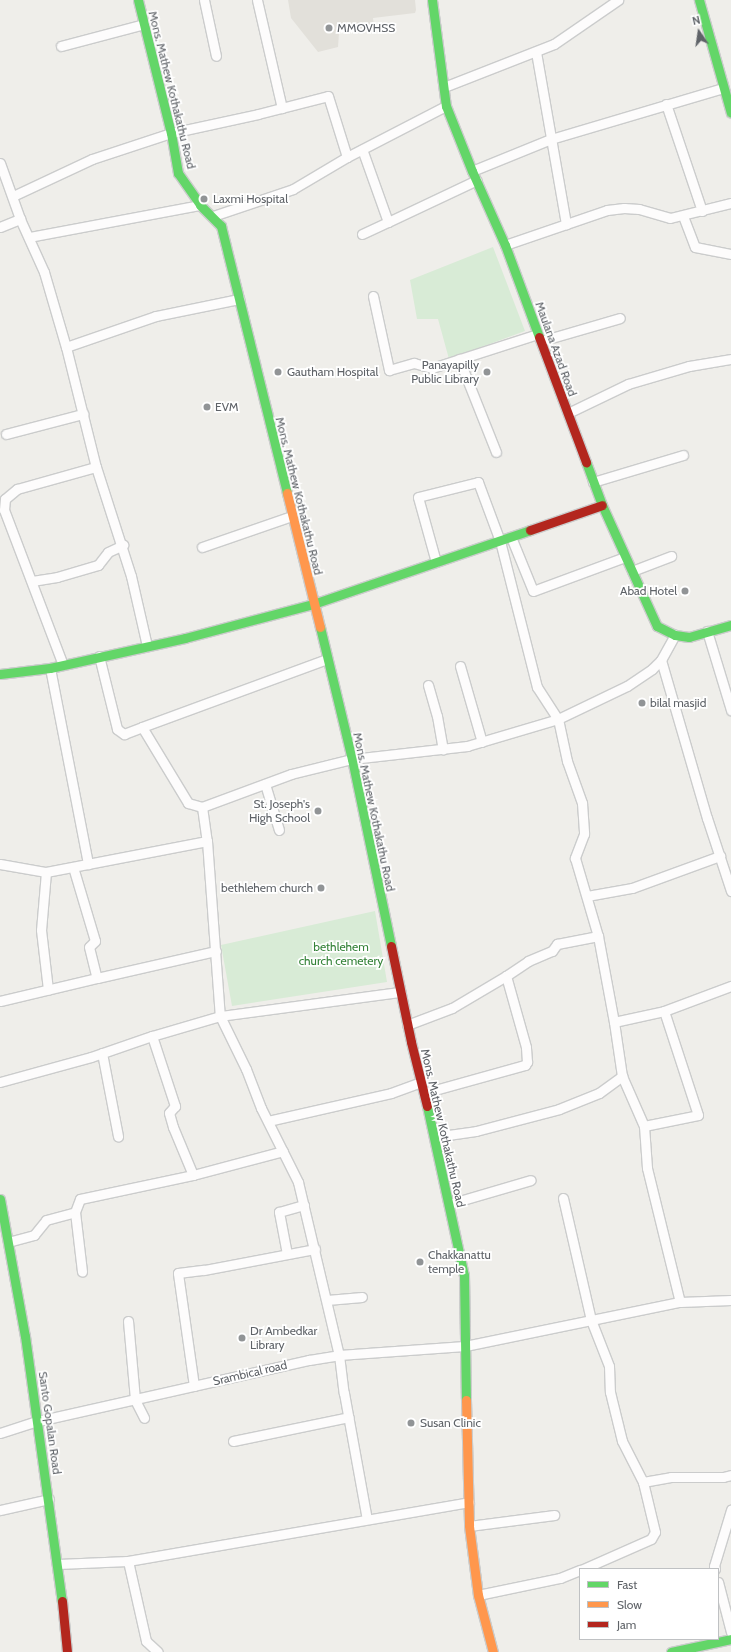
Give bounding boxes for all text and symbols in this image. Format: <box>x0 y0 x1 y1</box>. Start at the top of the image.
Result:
street label: Mons. Mathew Kothakathu Road <box>145 10 199 170</box>
north arrow <box>679 12 719 52</box>
text: N <box>691 13 702 28</box>
place label: MMOVHSS <box>337 21 395 35</box>
marker: MMOVHSS <box>324 23 334 33</box>
place label: Laxmi Hospital <box>213 192 288 206</box>
marker: Laxmi Hospital <box>198 193 210 205</box>
street label: Maulana Azad Road <box>532 300 580 398</box>
place label: Panayapilly Public Library <box>411 358 479 386</box>
place label: Gautham Hospital <box>287 365 378 379</box>
marker: Gautham Hospital <box>272 366 284 378</box>
marker: Panayapilly Public Library <box>482 367 492 377</box>
place label: EVM <box>215 400 238 414</box>
marker: EVM <box>202 402 212 412</box>
street label: Mons. Mathew Kothakathu Road <box>272 416 326 576</box>
place label: Abad Hotel <box>620 584 677 598</box>
marker: Abad Hotel <box>680 586 690 596</box>
place label: bilal masjid <box>650 696 706 710</box>
marker: bilal masjid <box>637 698 647 708</box>
street label: Mons. Mathew Kothakathu Road <box>350 731 398 893</box>
place label: St. Joseph's High School <box>249 797 310 825</box>
marker: St. Joseph's High School <box>313 806 323 816</box>
place label: bethlehem church <box>221 881 313 895</box>
marker: bethlehem church <box>316 883 326 893</box>
park label: bethlehem church cemetery <box>299 940 383 968</box>
street label: Mons. Mathew Kothakathu Road <box>418 1047 468 1209</box>
place label: Chakkanattu temple <box>428 1248 491 1276</box>
marker: Chakkanattu temple <box>415 1257 425 1267</box>
place label: Dr Ambedkar Library <box>250 1324 317 1352</box>
marker: Dr Ambedkar Library <box>237 1333 247 1343</box>
street label: Srambical road <box>212 1357 288 1389</box>
street label: Santo Gopalan Road <box>36 1371 64 1475</box>
place label: Susan Clinic <box>420 1416 481 1430</box>
marker: Susan Clinic <box>405 1417 417 1429</box>
legend <box>579 1568 719 1640</box>
text: Fast <box>617 1577 637 1592</box>
text: Slow <box>617 1597 642 1612</box>
text: Jam <box>617 1617 636 1632</box>

